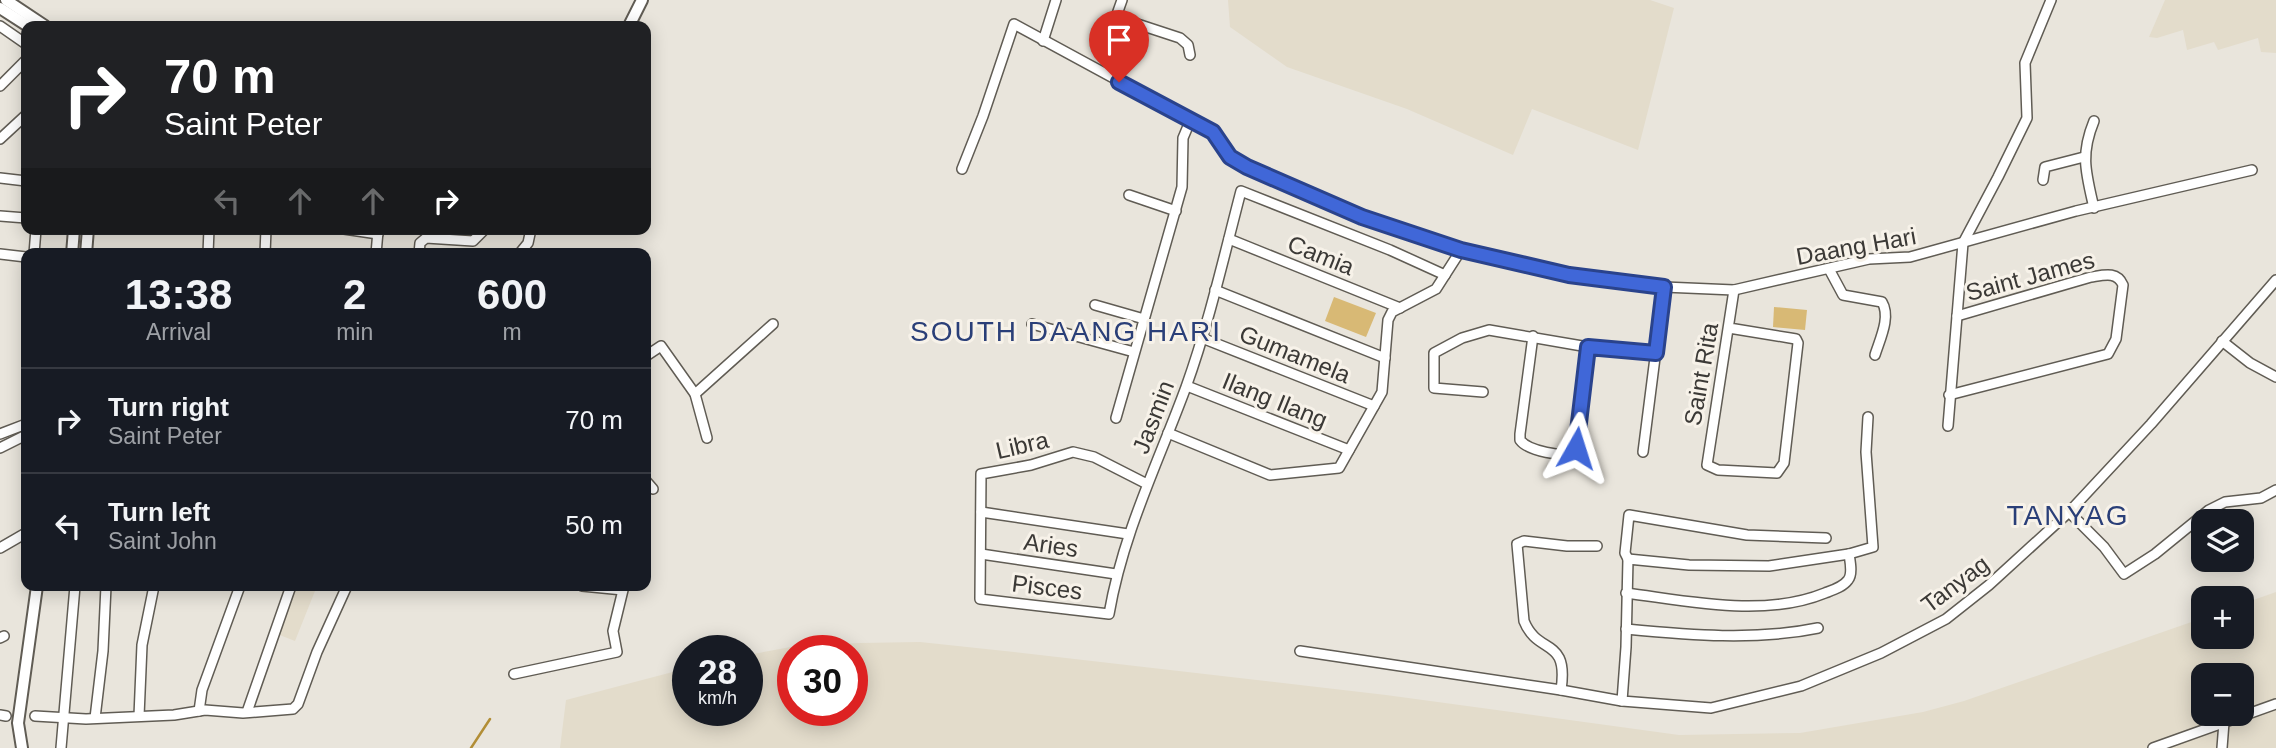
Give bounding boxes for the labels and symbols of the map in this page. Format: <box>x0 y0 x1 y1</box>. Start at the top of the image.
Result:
pin <box>1089 10 1149 82</box>
street label: Daang Hari <box>1794 222 1918 270</box>
street label: Camia <box>1284 229 1359 281</box>
street label: Saint James <box>1963 246 2097 306</box>
district label: SOUTH DAANG HARI <box>910 316 1222 347</box>
street label: Gumamela <box>1236 319 1355 389</box>
street label: Saint Rita <box>1679 320 1723 428</box>
street label: Ilang Ilang <box>1219 367 1331 433</box>
street label: Jasmin <box>1127 377 1179 457</box>
position arrow <box>1539 411 1613 485</box>
street label: Libra <box>993 426 1052 464</box>
district label: TANYAG <box>2007 500 2129 531</box>
street label: Aries <box>1022 528 1080 562</box>
street label: Tanyag <box>1916 550 1994 618</box>
street label: Pisces <box>1010 569 1084 605</box>
speed limit sign: 30 <box>777 635 868 726</box>

